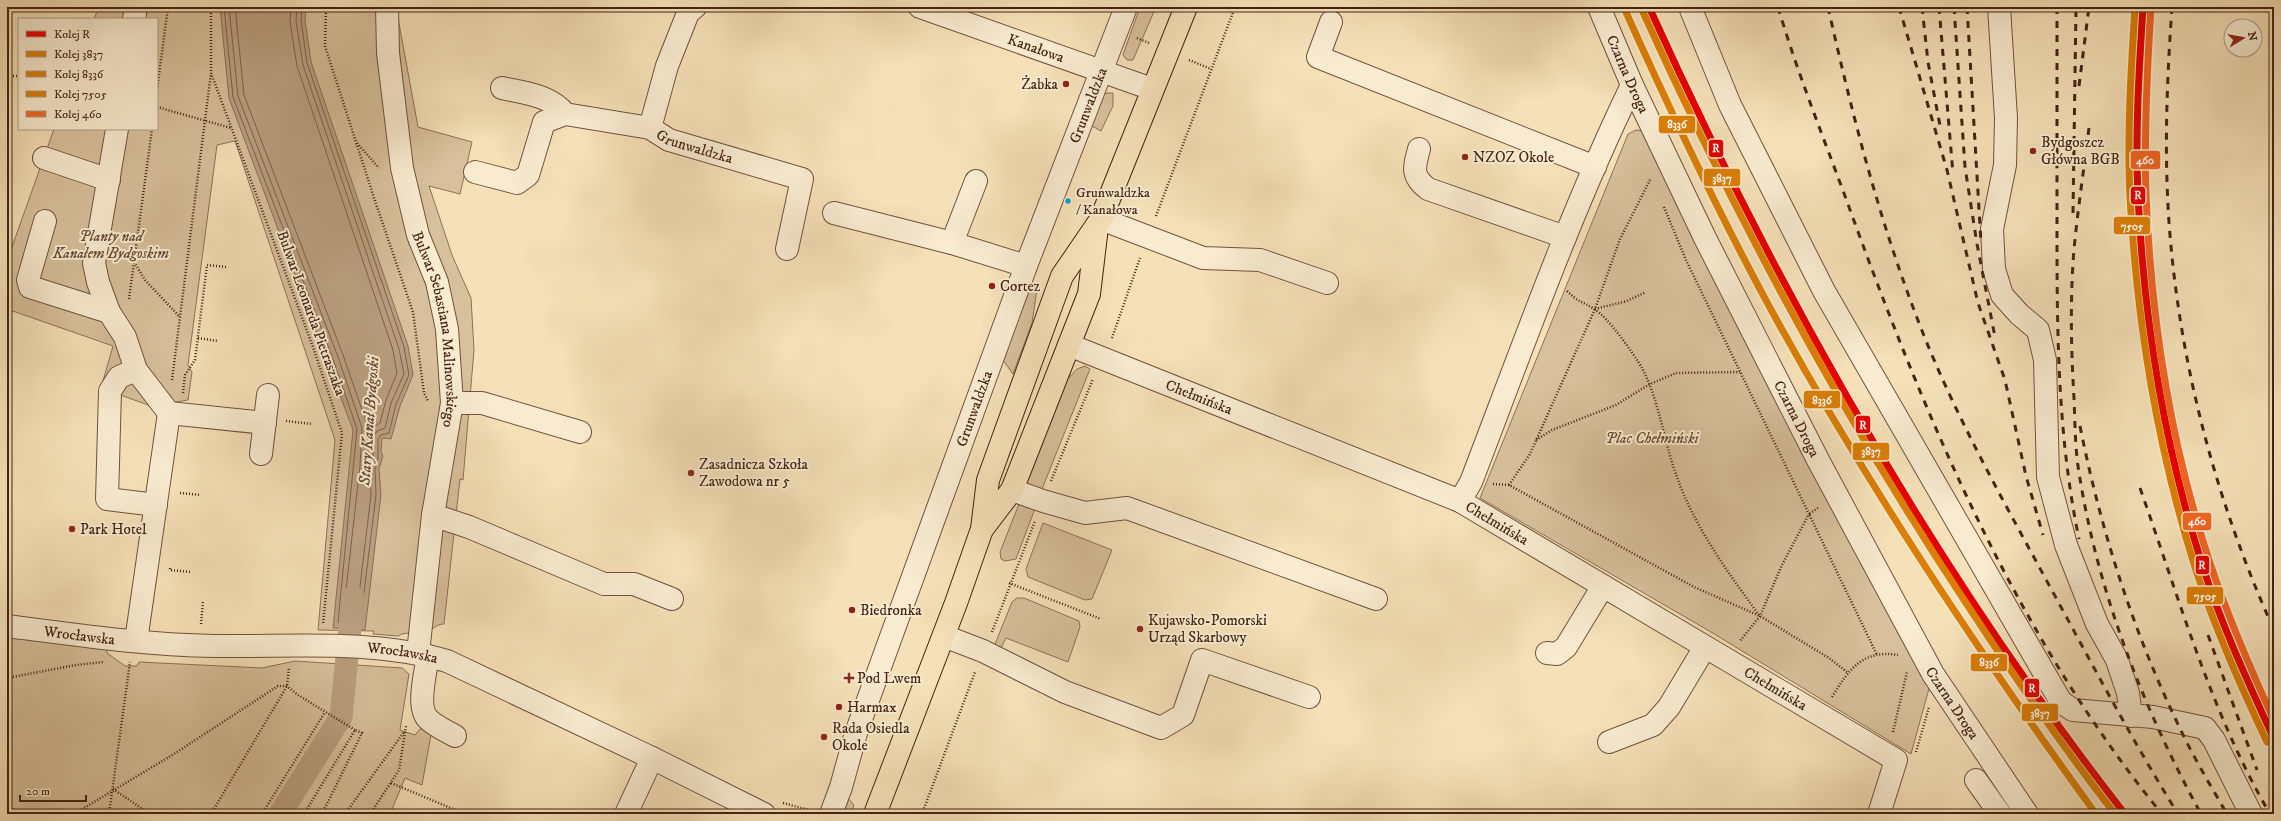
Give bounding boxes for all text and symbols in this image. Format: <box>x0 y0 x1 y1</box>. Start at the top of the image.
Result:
legend <box>18 18 158 130</box>
north arrow <box>2223 18 2263 58</box>
text: Kolej R <box>54 27 90 42</box>
street label: Kanałowa <box>1005 29 1067 67</box>
text: N <box>2244 31 2260 42</box>
street label: Czarna Droga <box>1602 32 1654 117</box>
text: Kolej 3837 <box>54 47 103 62</box>
street label: Grunwaldzka <box>1065 64 1111 146</box>
text: Kolej 8336 <box>54 67 104 82</box>
place label: Żabka <box>1021 75 1059 94</box>
marker: Żabka <box>1061 79 1071 89</box>
text: Kolej 7505 <box>54 87 107 102</box>
text: Kolej 460 <box>54 107 102 122</box>
line badge: 8336 <box>1658 115 1696 134</box>
text: 8336 <box>1667 118 1688 132</box>
street label: Grunwaldzka <box>653 125 736 168</box>
place label: Bydgoszcz Główna BGB <box>2041 133 2120 169</box>
line badge: R <box>1708 139 1724 158</box>
text: R <box>1712 142 1720 156</box>
marker: Bydgoszcz Główna BGB <box>2028 146 2038 156</box>
place label: NZOZ Okole <box>1473 148 1554 167</box>
line badge: 460 <box>2130 150 2161 170</box>
marker: NZOZ Okole <box>1460 152 1470 162</box>
text: 460 <box>2135 154 2154 168</box>
line badge: 3837 <box>1703 168 1741 187</box>
text: 3837 <box>1712 172 1732 186</box>
place label: Grunwaldzka / Kanałowa <box>1076 184 1150 219</box>
line badge: R <box>2130 186 2146 205</box>
text: R <box>2134 189 2142 203</box>
marker: Grunwaldzka / Kanałowa <box>1063 196 1073 206</box>
line badge: 7505 <box>2113 216 2151 235</box>
text: 7505 <box>2121 220 2144 234</box>
park label: Planty nad Kanałem Bydgoskim <box>52 227 169 263</box>
street label: Bulwar Leonarda Pietraszaka <box>272 228 350 399</box>
street label: Bulwar Sebastiana Malinowskiego <box>408 228 462 429</box>
place label: Cortez <box>1000 277 1041 296</box>
marker: Cortez <box>987 281 997 291</box>
water label: Stary Kanał Bydgoski <box>354 355 384 487</box>
street label: Grunwaldzka <box>952 368 997 449</box>
street label: Chełmińska <box>1163 375 1236 419</box>
street label: Czarna Droga <box>1770 377 1825 461</box>
line badge: 8336 <box>1803 390 1841 409</box>
text: 8336 <box>1812 394 1833 408</box>
line badge: R <box>1855 415 1871 434</box>
text: R <box>1859 419 1867 433</box>
park label: Plac Chełmiński <box>1606 429 1699 448</box>
line badge: 3837 <box>1852 442 1890 461</box>
text: 3837 <box>1861 445 1881 459</box>
place label: Zasadnicza Szkoła Zawodowa nr 5 <box>699 455 808 491</box>
marker: Zasadnicza Szkoła Zawodowa nr 5 <box>686 468 696 478</box>
street label: Chełmińska <box>1462 497 1533 549</box>
line badge: 460 <box>2182 512 2212 531</box>
text: 460 <box>2187 515 2206 529</box>
place label: Park Hotel <box>80 520 147 539</box>
marker: Park Hotel <box>67 524 77 534</box>
line badge: R <box>2195 555 2210 575</box>
text: R <box>2198 559 2206 573</box>
line badge: 7505 <box>2186 586 2224 605</box>
text: 7505 <box>2194 590 2217 604</box>
place label: Biedronka <box>860 601 922 620</box>
marker: Biedronka <box>847 605 857 615</box>
place label: Kujawsko-Pomorski Urząd Skarbowy <box>1148 611 1267 647</box>
street label: Wrocławska <box>42 621 117 649</box>
marker: Kujawsko-Pomorski Urząd Skarbowy <box>1135 624 1145 634</box>
street label: Wrocławska <box>365 638 441 668</box>
line badge: 8336 <box>1970 653 2008 672</box>
text: 8336 <box>1979 656 2000 670</box>
street label: Chełmińska <box>1740 662 1811 715</box>
street label: Czarna Droga <box>1921 663 1984 743</box>
place label: Pod Lwem <box>857 669 921 688</box>
marker: Pod Lwem <box>844 673 854 683</box>
line badge: R <box>2024 678 2040 698</box>
text: R <box>2028 682 2036 696</box>
place label: Harmax <box>847 698 897 717</box>
marker: Harmax <box>834 702 844 712</box>
line badge: 3837 <box>2021 703 2059 722</box>
text: 3837 <box>2030 707 2050 721</box>
place label: Rada Osiedla Okole <box>832 719 910 755</box>
marker: Rada Osiedla Okole <box>819 732 829 742</box>
scale bar <box>20 777 86 803</box>
text: 20 m <box>26 784 50 799</box>

